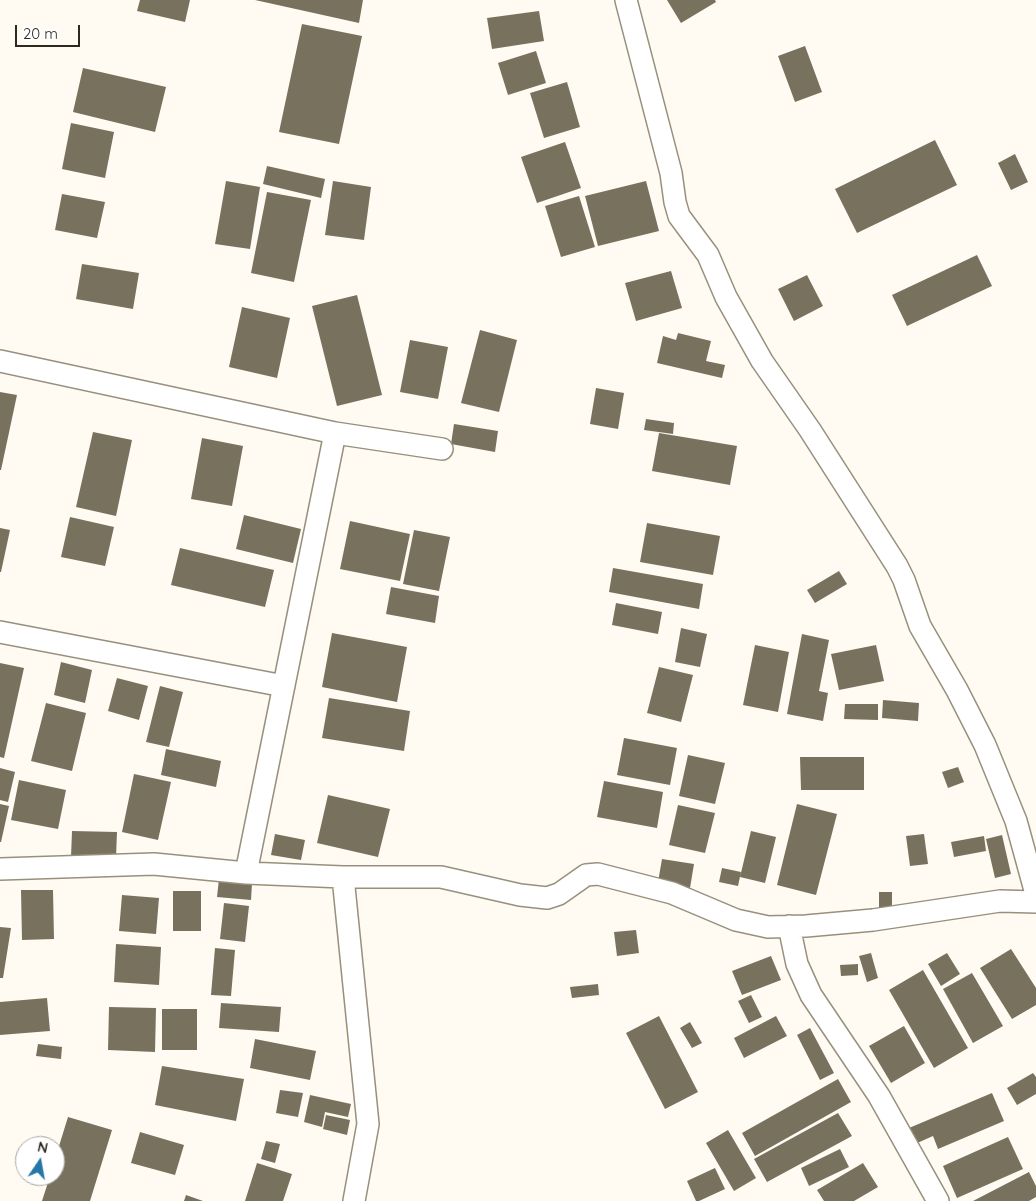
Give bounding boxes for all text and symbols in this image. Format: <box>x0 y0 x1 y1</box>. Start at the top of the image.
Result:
scale bar <box>18 15 82 47</box>
text: 20 m <box>23 24 58 43</box>
north arrow <box>15 1136 65 1186</box>
text: N <box>36 1137 50 1157</box>

